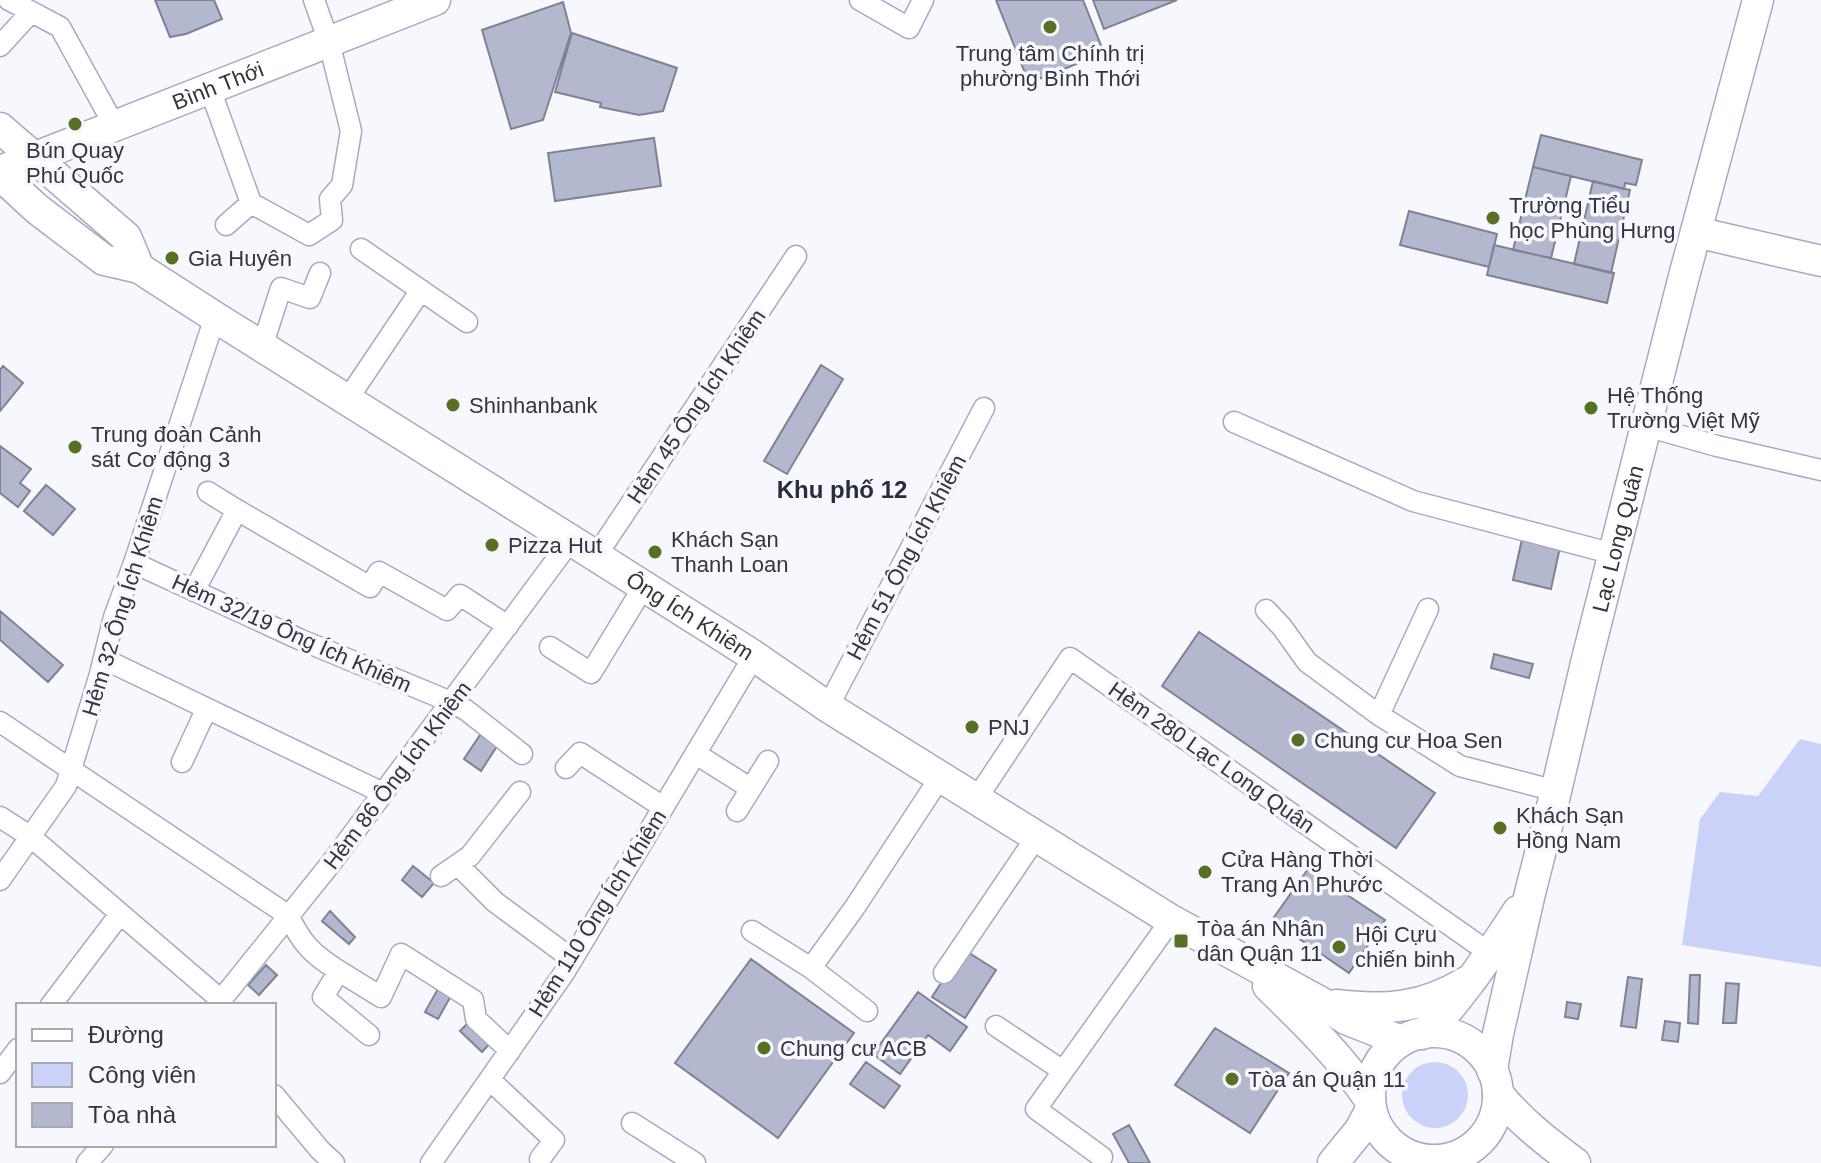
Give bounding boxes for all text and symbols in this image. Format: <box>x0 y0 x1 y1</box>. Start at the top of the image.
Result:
marker: Trung tâm Chính trị phường Bình Thới <box>1041 18 1059 36</box>
place label: Trung tâm Chính trị phường Bình Thới <box>956 41 1144 91</box>
street label: Bình Thới <box>169 57 267 115</box>
marker: Bún Quay Phú Quốc <box>66 115 84 133</box>
place label: Bún Quay Phú Quốc <box>26 138 124 188</box>
place label: Trường Tiểu học Phùng Hưng <box>1509 193 1675 243</box>
marker: Trường Tiểu học Phùng Hưng <box>1484 209 1502 227</box>
place label: Gia Huyên <box>188 246 292 271</box>
marker: Gia Huyên <box>163 249 181 267</box>
street label: Hẻm 45 Ông Ích Khiêm <box>622 305 771 508</box>
place label: Hệ Thống Trường Việt Mỹ <box>1607 383 1760 433</box>
place label: Shinhanbank <box>469 393 598 418</box>
marker: Shinhanbank <box>444 396 462 414</box>
marker: Hệ Thống Trường Việt Mỹ <box>1582 399 1600 417</box>
place label: Trung đoàn Cảnh sát Cơ động 3 <box>91 422 261 472</box>
marker: Trung đoàn Cảnh sát Cơ động 3 <box>66 438 84 456</box>
street label: Hẻm 51 Ông Ích Khiêm <box>842 450 971 664</box>
street label: Lạc Long Quân <box>1587 463 1649 615</box>
district label: Khu phố 12 <box>777 476 907 503</box>
street label: Hẻm 32 Ông Ích Khiêm <box>77 493 168 719</box>
place label: Khách Sạn Thanh Loan <box>671 527 788 577</box>
place label: Pizza Hut <box>508 533 602 558</box>
marker: Pizza Hut <box>483 536 501 554</box>
marker: Khách Sạn Thanh Loan <box>646 543 664 561</box>
street label: Ông Ích Khiêm <box>622 567 758 666</box>
street label: Hẻm 32/19 Ông Ích Khiêm <box>168 569 415 698</box>
street label: Hẻm 86 Ông Ích Khiêm <box>319 676 476 874</box>
street label: Hẻm 280 Lạc Long Quân <box>1104 677 1320 838</box>
place label: PNJ <box>988 715 1030 740</box>
marker: PNJ <box>963 718 981 736</box>
place label: Chung cư Hoa Sen <box>1314 728 1502 753</box>
marker: Chung cư Hoa Sen <box>1289 731 1307 749</box>
place label: Khách Sạn Hồng Nam <box>1516 803 1624 853</box>
street label: Hẻm 110 Ông Ích Khiêm <box>523 805 671 1021</box>
marker: Khách Sạn Hồng Nam <box>1491 819 1509 837</box>
place label: Cửa Hàng Thời Trang An Phước <box>1221 847 1383 897</box>
marker: Cửa Hàng Thời Trang An Phước <box>1196 863 1214 881</box>
place label: Tòa án Nhân dân Quận 11 <box>1197 916 1324 966</box>
place label: Hội Cựu chiến binh <box>1355 922 1455 972</box>
marker: Tòa án Nhân dân Quận 11 <box>1172 932 1190 950</box>
marker: Hội Cựu chiến binh <box>1330 938 1348 956</box>
legend <box>16 1003 276 1147</box>
text: Đường <box>88 1021 164 1048</box>
place label: Chung cư ACB <box>780 1036 927 1061</box>
marker: Chung cư ACB <box>755 1039 773 1057</box>
text: Công viên <box>88 1061 196 1088</box>
place label: Tòa án Quận 11 <box>1248 1067 1405 1092</box>
marker: Tòa án Quận 11 <box>1223 1070 1241 1088</box>
text: Tòa nhà <box>88 1101 177 1128</box>

